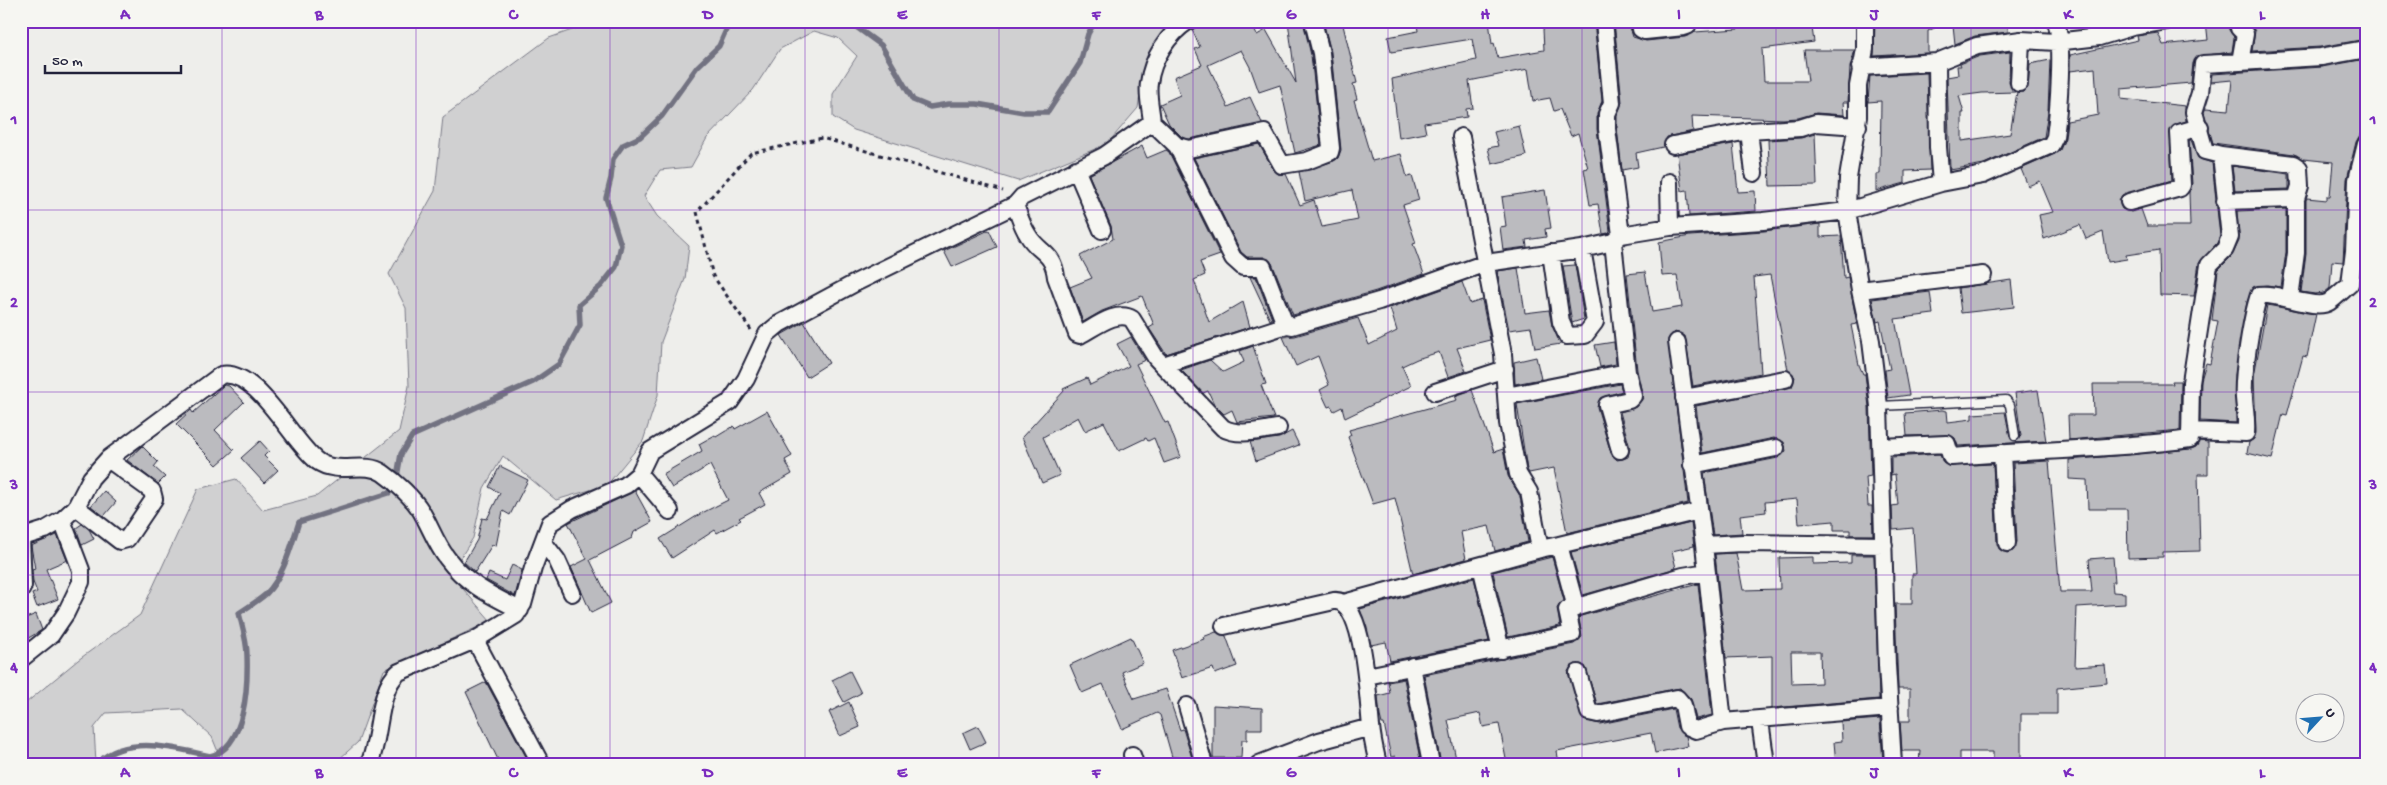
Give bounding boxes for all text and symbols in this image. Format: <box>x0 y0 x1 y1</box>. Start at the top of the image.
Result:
text: A <box>119 7 131 26</box>
text: B <box>314 7 324 26</box>
text: C <box>508 7 519 26</box>
text: D <box>701 7 714 26</box>
text: E <box>897 7 908 26</box>
text: F <box>1091 7 1102 26</box>
text: G <box>1286 7 1297 26</box>
text: H <box>1480 7 1490 26</box>
text: I <box>1677 7 1681 26</box>
text: J <box>1869 7 1880 26</box>
text: K <box>2063 7 2075 26</box>
text: L <box>2259 7 2266 26</box>
scale bar <box>45 42 181 74</box>
text: 50 m <box>52 53 83 71</box>
text: 1 <box>10 112 17 131</box>
text: 1 <box>2369 112 2376 131</box>
text: 2 <box>10 295 18 314</box>
text: 2 <box>2369 295 2377 314</box>
text: 3 <box>9 477 18 496</box>
text: 3 <box>2368 477 2377 496</box>
text: 4 <box>9 660 18 679</box>
text: 4 <box>2368 660 2377 679</box>
north arrow <box>2294 692 2344 742</box>
text: U <box>2320 706 2339 721</box>
text: A <box>119 765 131 784</box>
text: B <box>314 765 324 784</box>
text: C <box>508 765 519 784</box>
text: D <box>701 765 714 784</box>
text: E <box>897 765 908 784</box>
text: F <box>1091 765 1102 784</box>
text: G <box>1286 765 1297 784</box>
text: H <box>1480 765 1490 784</box>
text: I <box>1677 765 1681 784</box>
text: J <box>1869 765 1880 784</box>
text: K <box>2063 765 2075 784</box>
text: L <box>2259 765 2266 784</box>

